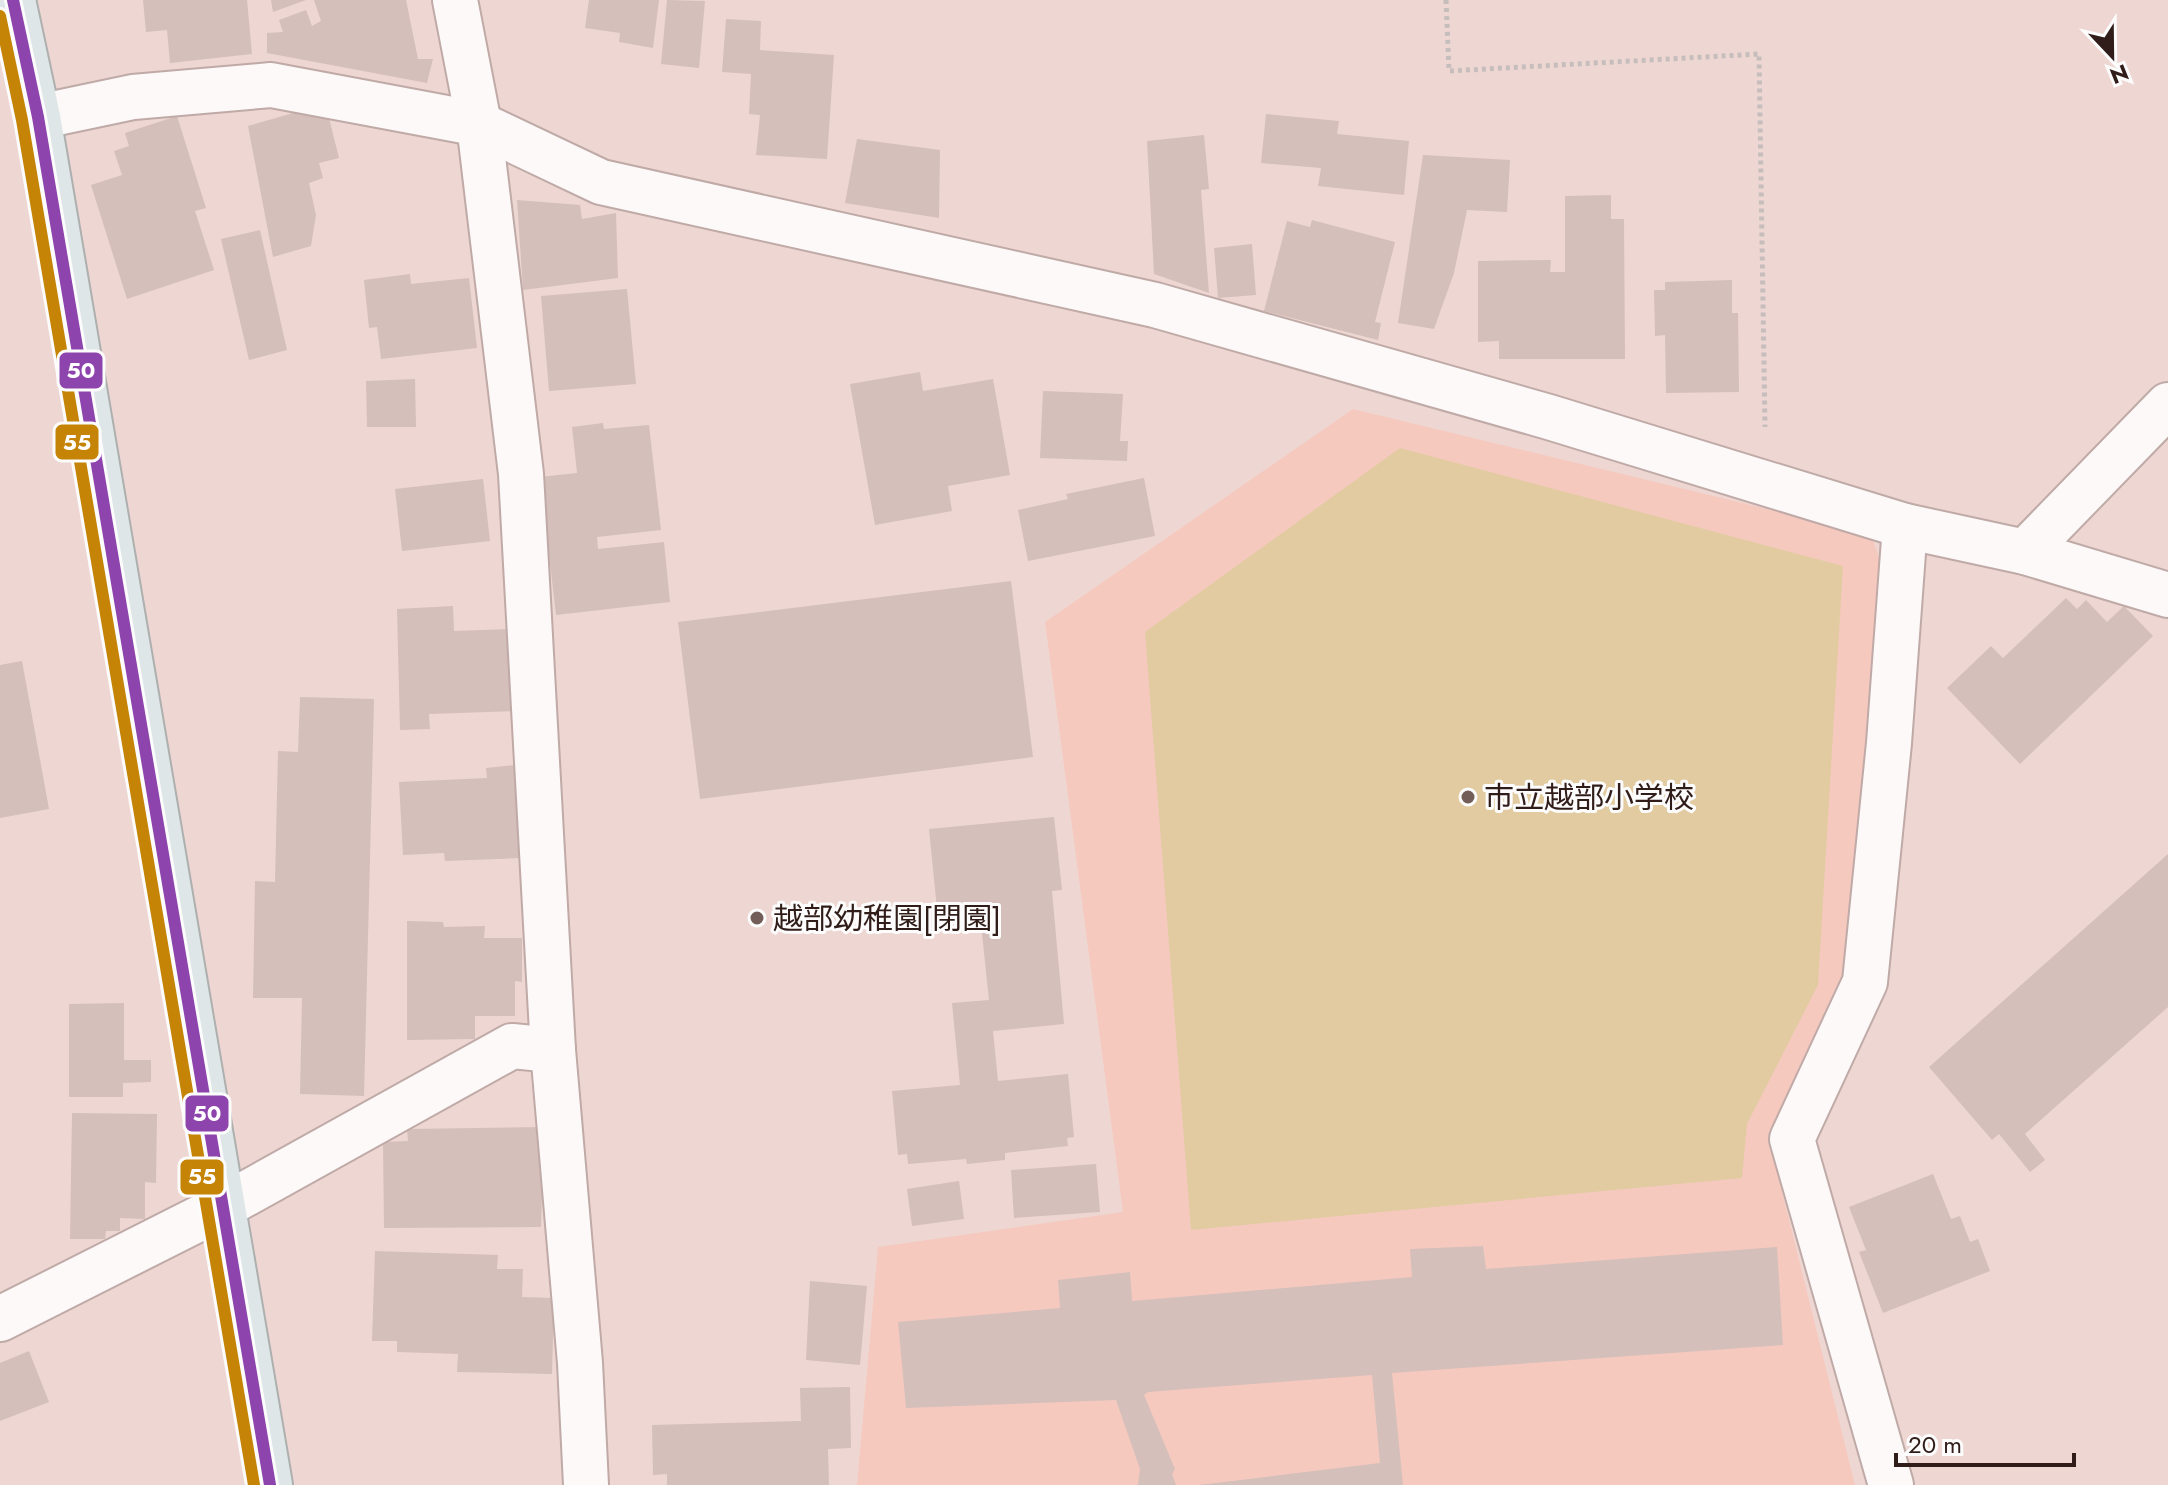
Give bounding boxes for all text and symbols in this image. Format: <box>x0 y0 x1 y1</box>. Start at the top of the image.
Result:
north arrow <box>2072 16 2152 96</box>
text: N <box>2105 56 2134 93</box>
line badge: 50 <box>58 351 104 390</box>
text: 50 <box>67 354 95 386</box>
line badge: 55 <box>54 423 100 461</box>
text: 55 <box>63 426 91 458</box>
place label: 市立越部小学校 <box>1484 776 1694 819</box>
marker: 市立越部小学校 <box>1459 788 1477 806</box>
place label: 越部幼稚園[閉園] <box>773 897 1001 940</box>
marker: 越部幼稚園[閉園] <box>748 909 766 927</box>
line badge: 50 <box>184 1094 230 1133</box>
text: 50 <box>193 1097 221 1129</box>
line badge: 55 <box>179 1158 225 1196</box>
text: 55 <box>188 1160 216 1192</box>
scale bar <box>1896 1417 2074 1467</box>
text: 20 m <box>1908 1427 1962 1462</box>

